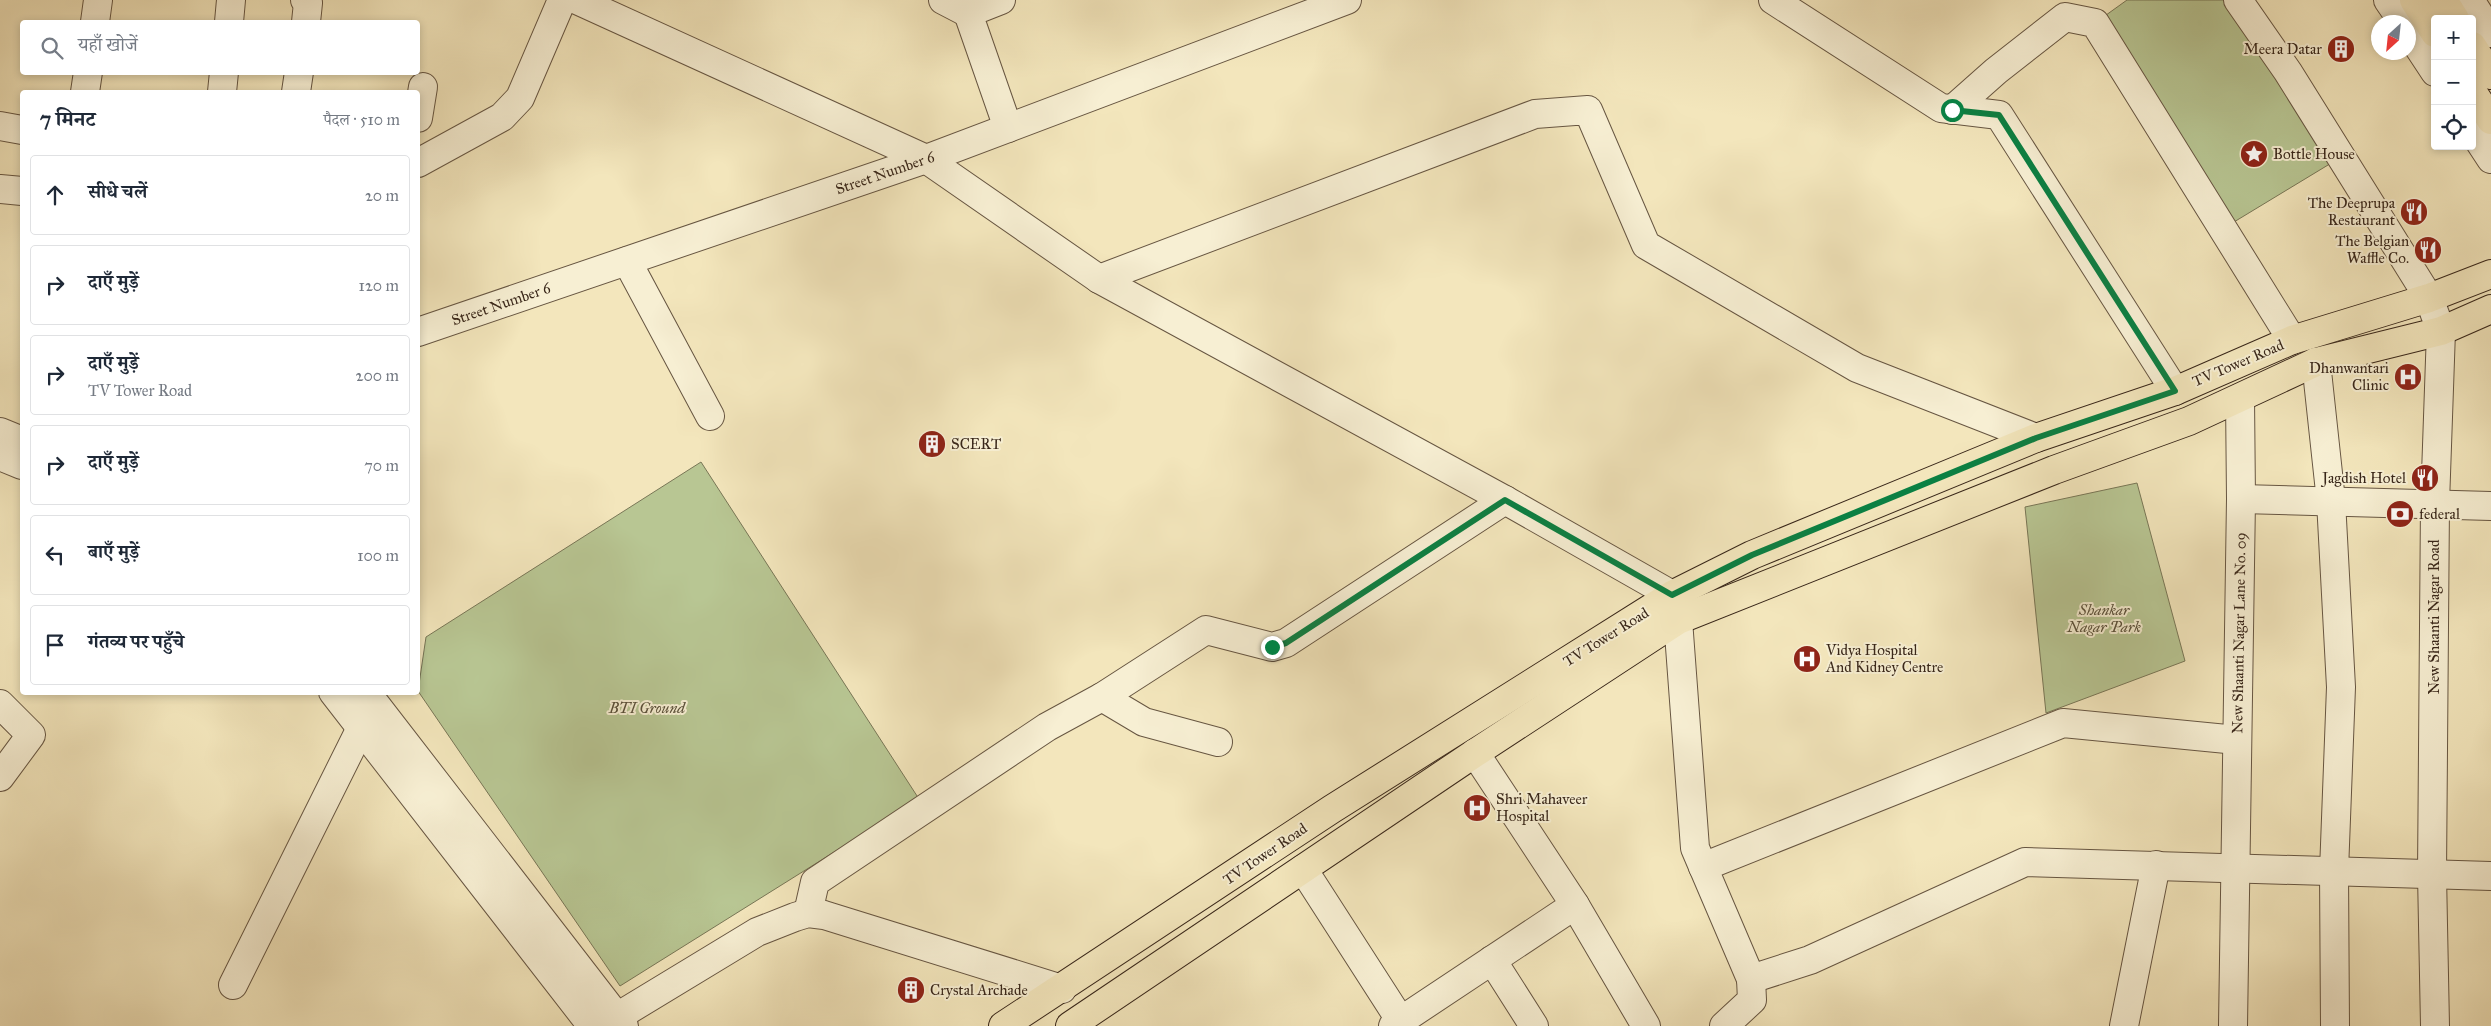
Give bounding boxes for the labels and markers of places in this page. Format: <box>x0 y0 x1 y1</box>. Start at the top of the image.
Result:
building icon: Meera Datar <box>2326 34 2356 64</box>
place label: Meera Datar <box>2244 40 2322 58</box>
place icon: Bottle House <box>2239 139 2269 169</box>
place label: Bottle House <box>2273 145 2355 163</box>
place label: The Deeprupa Restaurant <box>2308 194 2396 229</box>
restaurant icon: The Deeprupa Restaurant <box>2399 197 2429 227</box>
place label: The Belgian Waffle Co. <box>2335 232 2409 267</box>
restaurant icon: The Belgian Waffle Co. <box>2413 235 2443 265</box>
place label: Dhanwantari Clinic <box>2309 359 2389 394</box>
hospital icon: Dhanwantari Clinic <box>2393 362 2423 392</box>
building icon: SCERT <box>917 429 947 459</box>
place label: SCERT <box>951 435 1001 453</box>
restaurant icon: Jagdish Hotel <box>2410 463 2440 493</box>
place label: Jagdish Hotel <box>2320 469 2407 488</box>
bank icon: federal <box>2385 499 2415 529</box>
place label: federal <box>2419 505 2461 523</box>
place label: Vidya Hospital And Kidney Centre <box>1825 641 1943 676</box>
hospital icon: Vidya Hospital And Kidney Centre <box>1792 644 1822 674</box>
place label: Shri Mahaveer Hospital <box>1496 790 1588 825</box>
hospital icon: Shri Mahaveer Hospital <box>1462 793 1492 823</box>
building icon: Crystal Archade <box>896 975 926 1005</box>
place label: Crystal Archade <box>930 981 1028 999</box>

